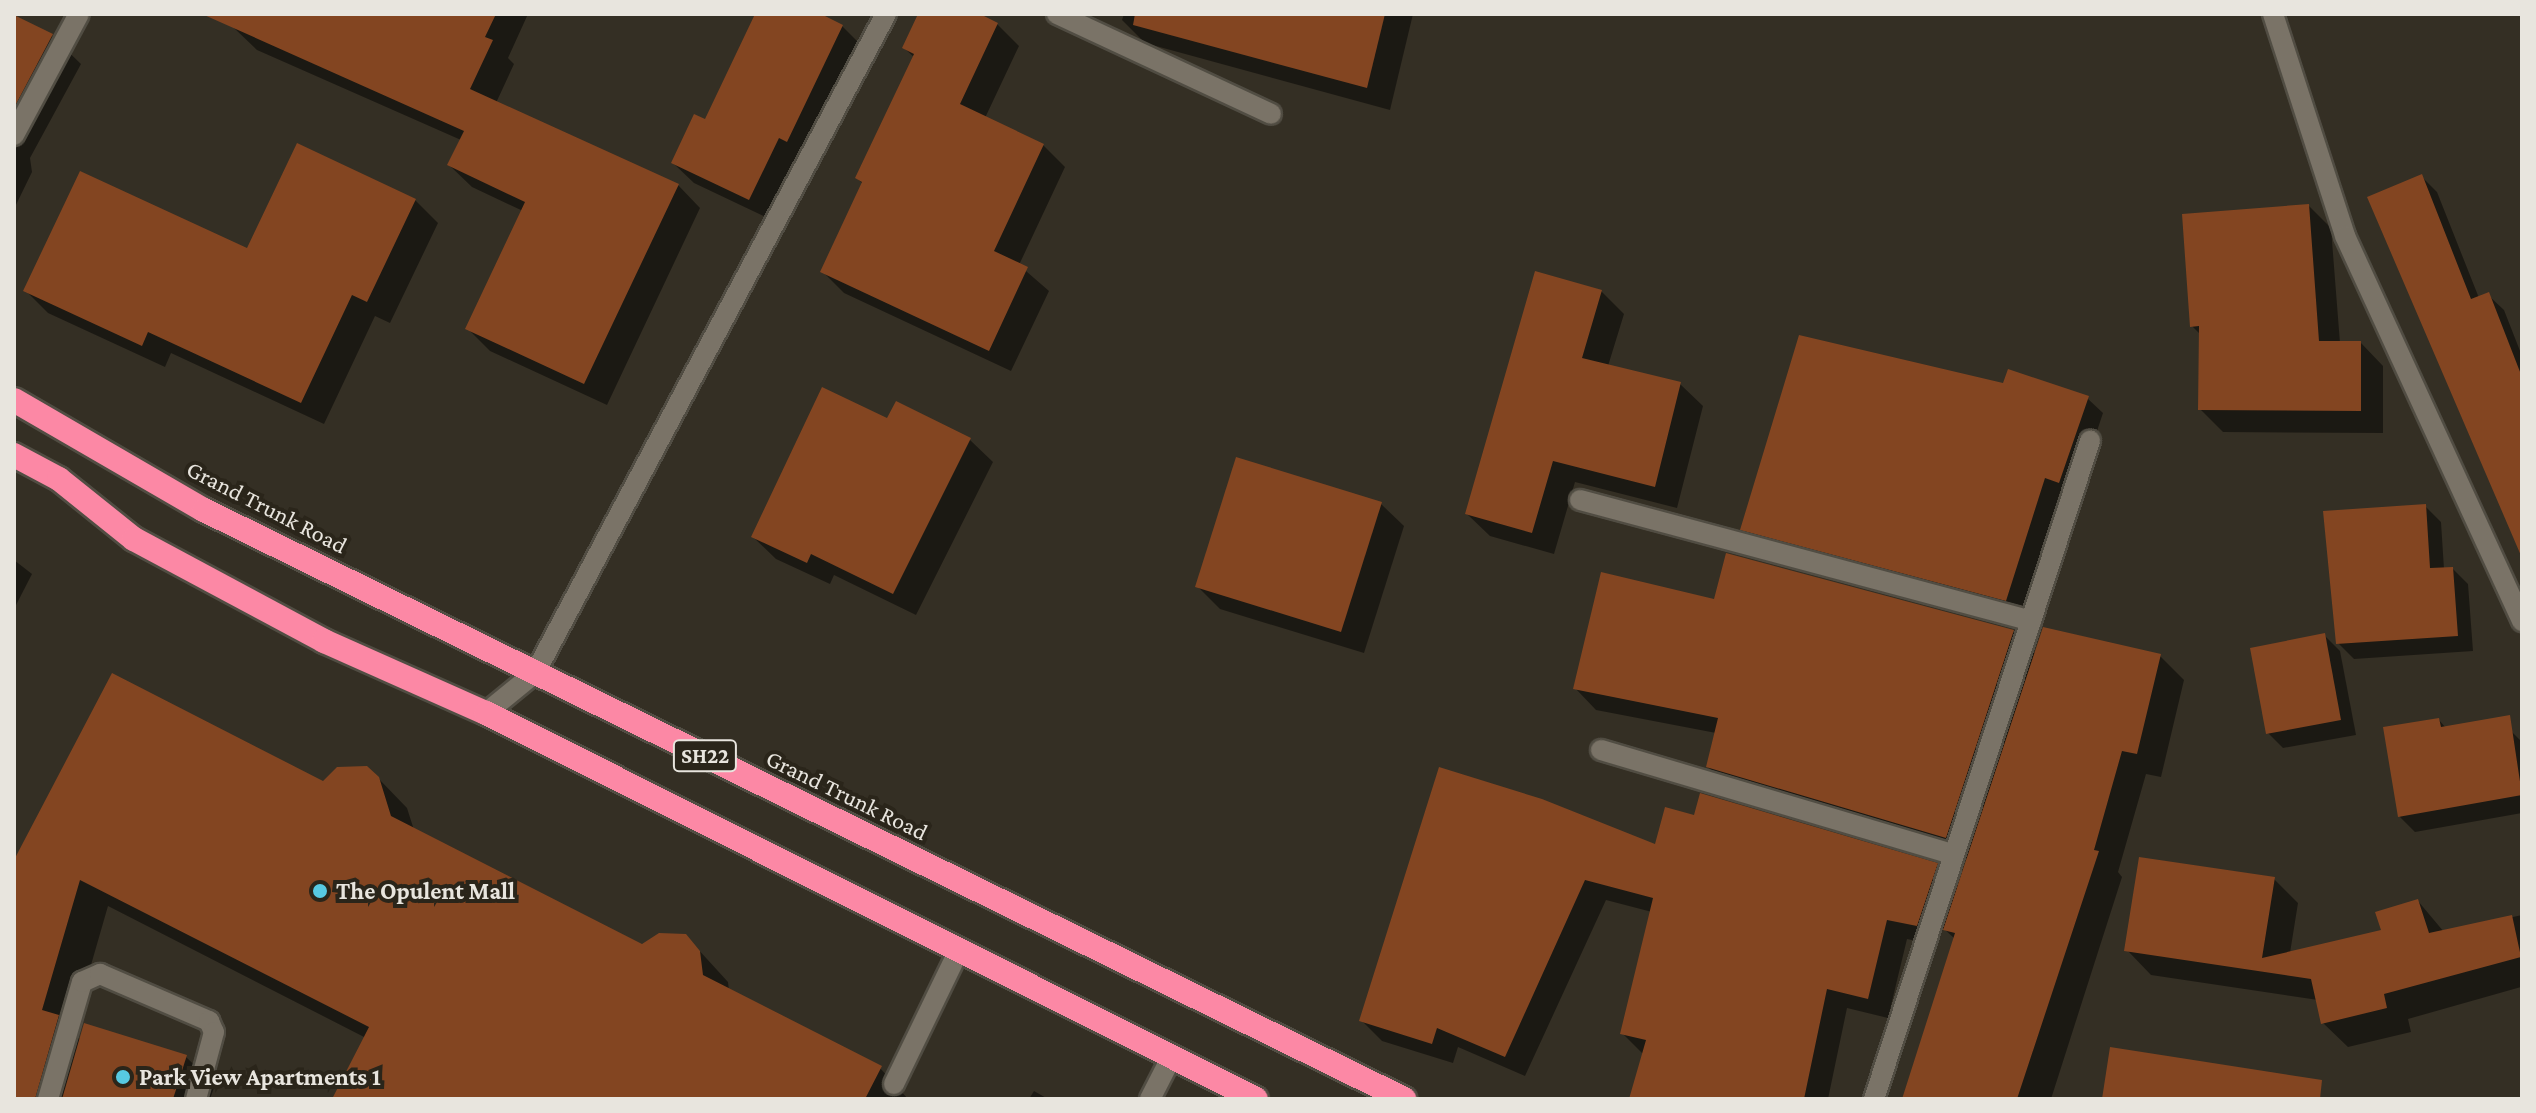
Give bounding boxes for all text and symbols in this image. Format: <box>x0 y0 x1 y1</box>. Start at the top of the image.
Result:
street label: Grand Trunk Road <box>182 454 352 560</box>
road number: SH22 <box>671 738 739 774</box>
street label: Grand Trunk Road <box>762 743 932 847</box>
place label: The Opulent Mall <box>336 877 515 905</box>
marker: The Opulent Mall <box>311 882 329 900</box>
place label: Park View Apartments 1 <box>139 1063 381 1091</box>
marker: Park View Apartments 1 <box>114 1068 132 1086</box>

